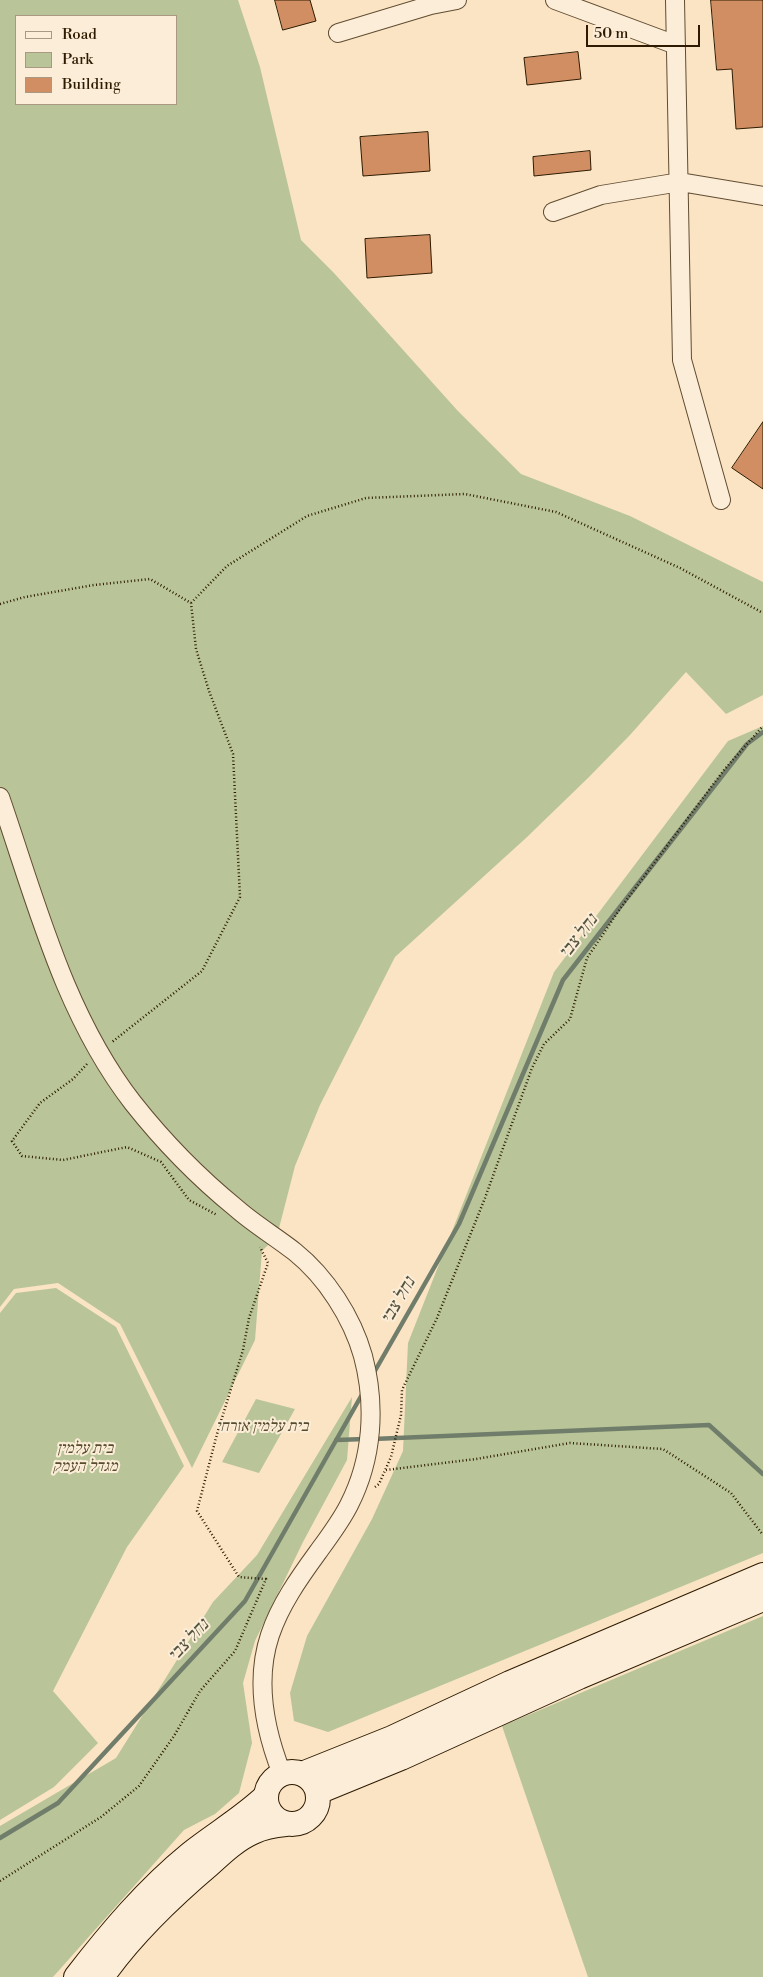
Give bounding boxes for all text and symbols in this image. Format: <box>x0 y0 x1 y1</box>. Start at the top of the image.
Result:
legend <box>15 15 178 105</box>
scale bar <box>588 15 702 47</box>
text: 50 m <box>594 24 628 43</box>
text: Road <box>62 25 97 44</box>
text: Park <box>62 50 93 69</box>
text: Building <box>62 75 121 94</box>
water label: נחל צבי <box>555 910 603 964</box>
water label: נחל צבי <box>377 1274 421 1328</box>
park label: בית עלמין אזרחי <box>216 1417 308 1437</box>
park label: בית עלמין מגדל העמק <box>53 1439 117 1477</box>
water label: נחל צבי <box>164 1615 214 1667</box>

